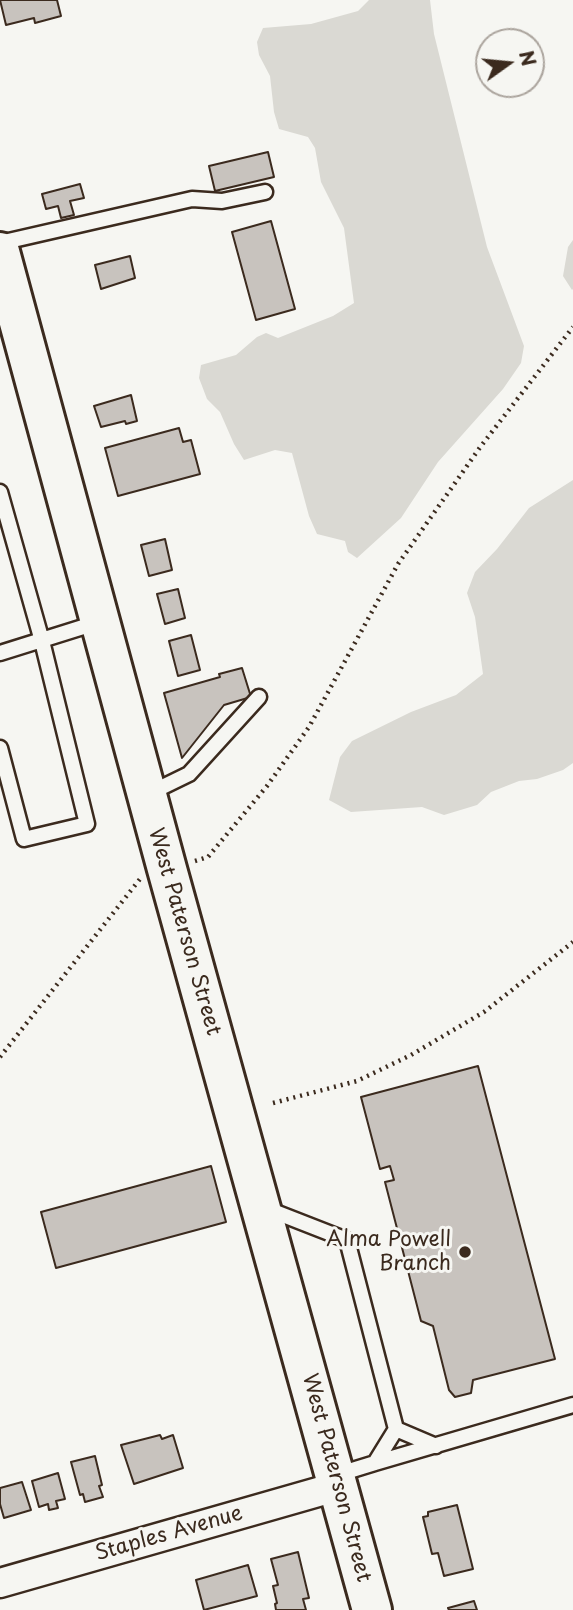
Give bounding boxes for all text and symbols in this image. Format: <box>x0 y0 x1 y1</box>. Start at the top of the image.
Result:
north arrow <box>475 28 545 98</box>
text: N <box>513 47 544 69</box>
street label: West Paterson Street <box>142 825 226 1039</box>
place label: Alma Powell Branch <box>326 1227 451 1277</box>
marker: Alma Powell Branch <box>457 1244 473 1260</box>
street label: West Paterson Street <box>296 1371 376 1585</box>
street label: Staples Avenue <box>92 1501 246 1567</box>

